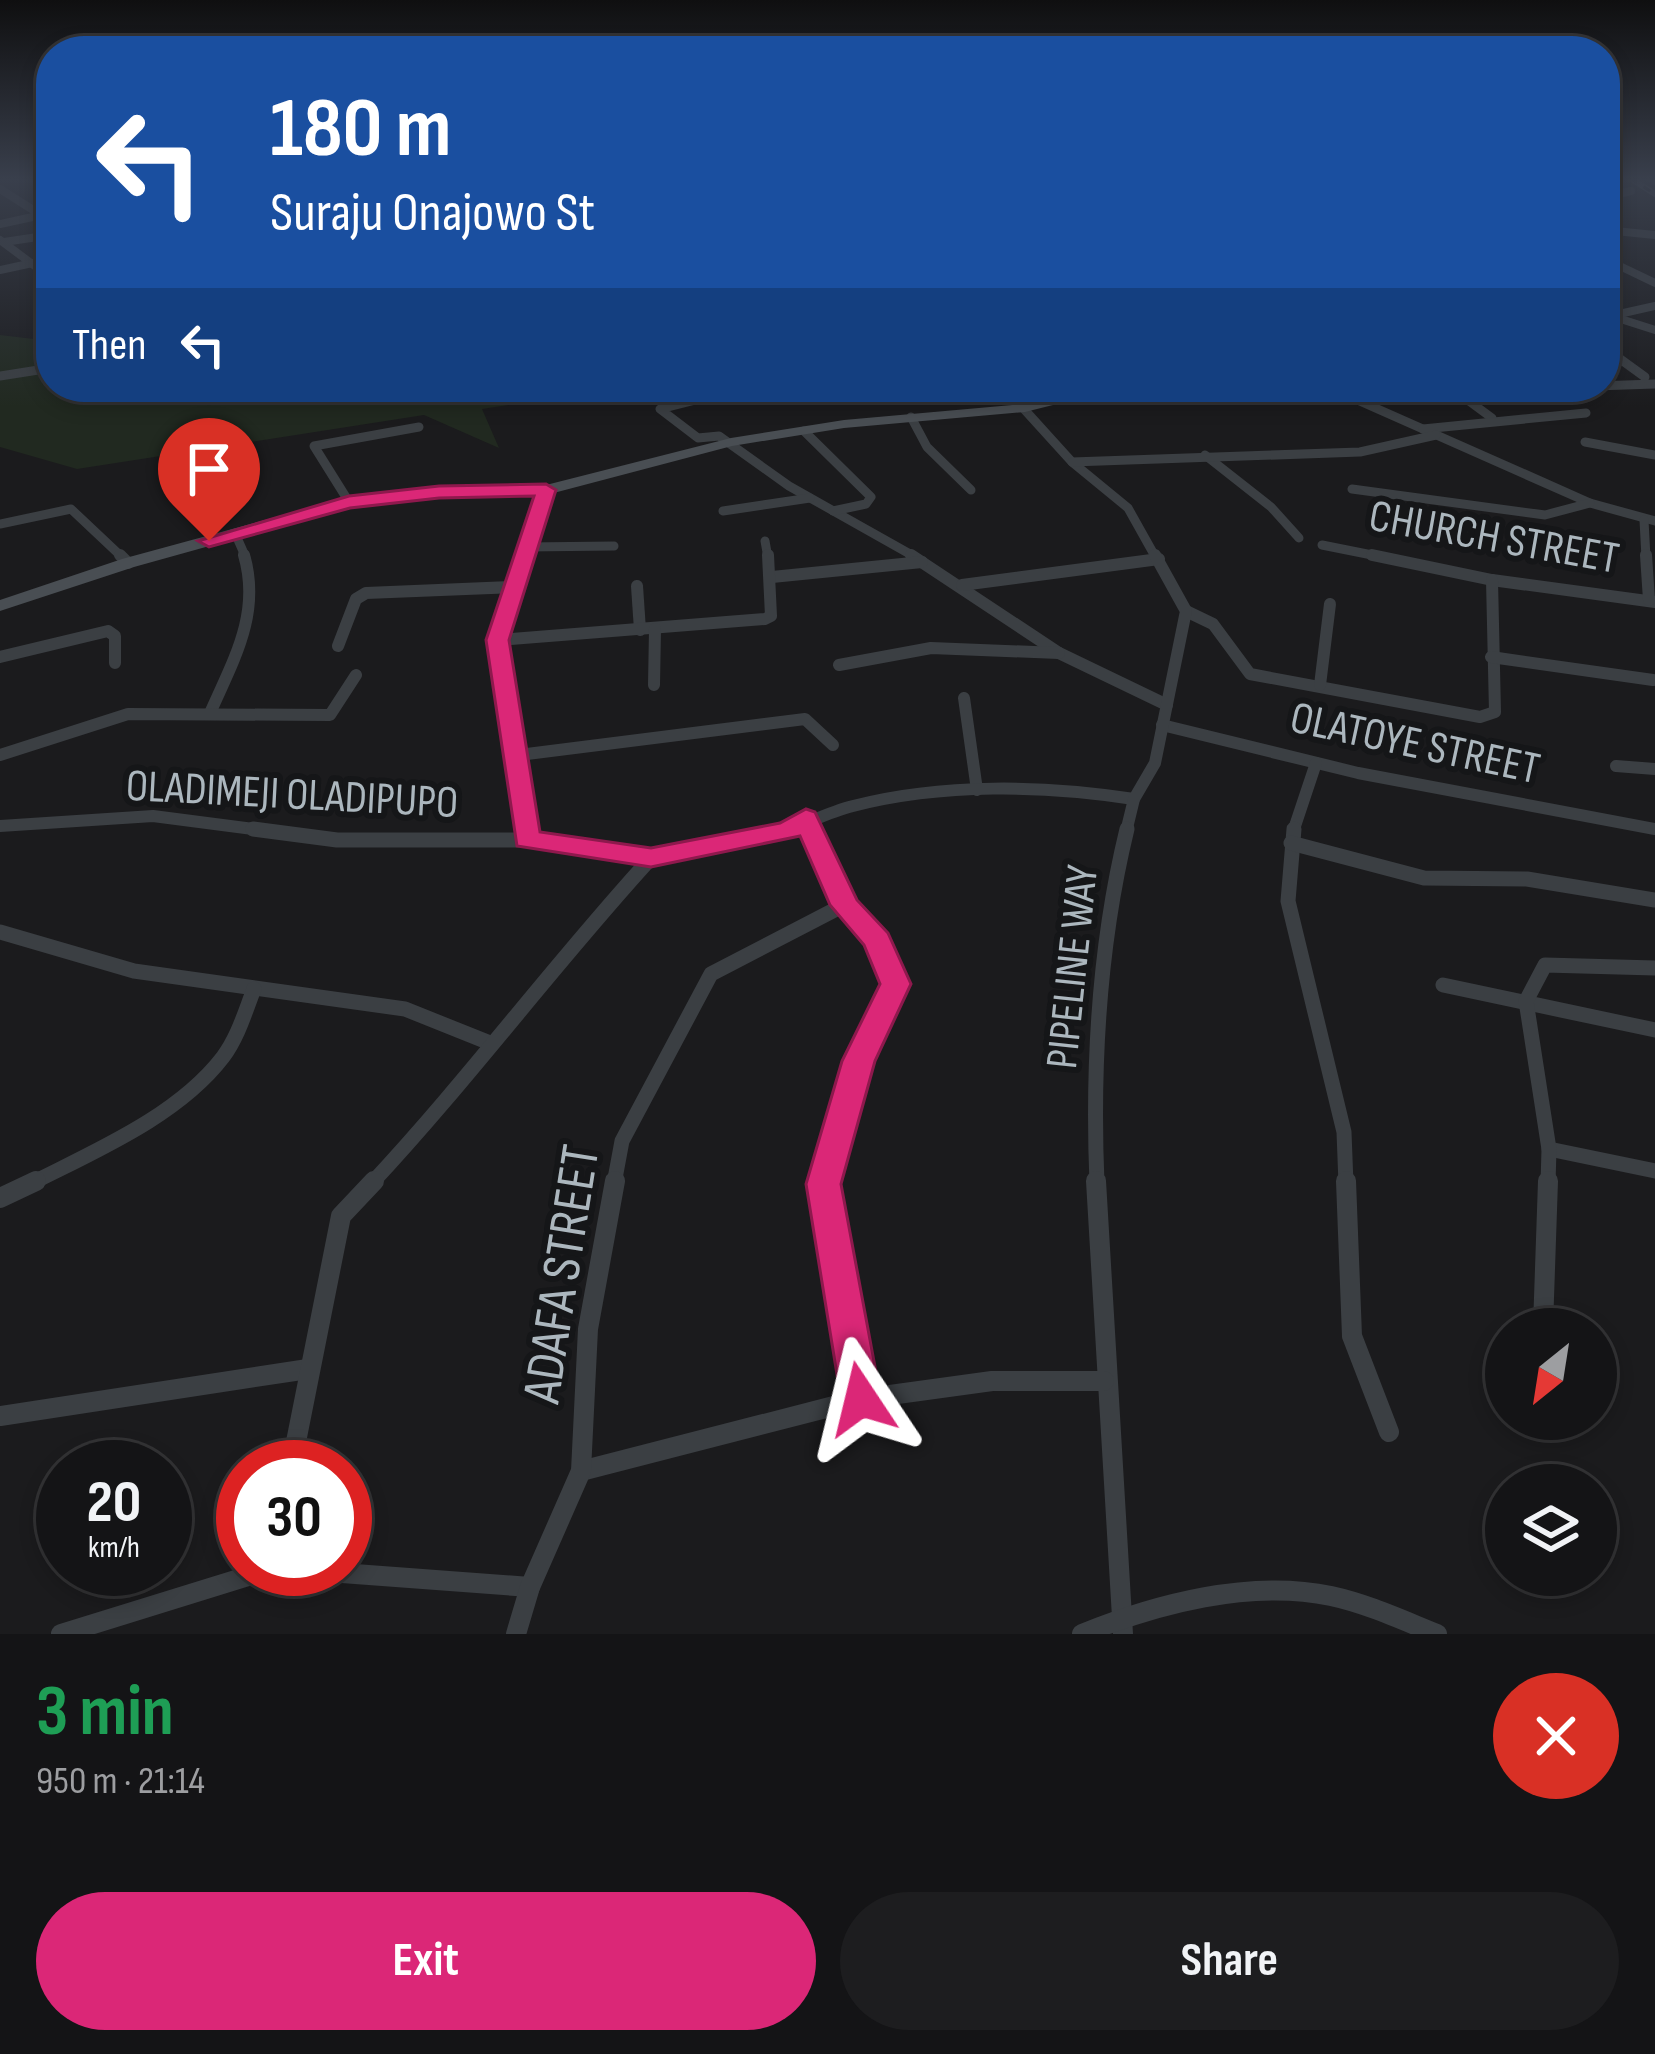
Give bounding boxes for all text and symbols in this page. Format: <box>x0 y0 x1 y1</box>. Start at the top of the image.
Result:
text: 180 m <box>270 79 451 180</box>
icon: left <box>72 84 228 240</box>
text: Suraju Onajowo St <box>270 181 595 246</box>
icon: left <box>170 312 236 378</box>
text: Then <box>72 318 146 373</box>
pin <box>158 418 260 541</box>
icon: arrive <box>176 436 242 502</box>
street label: CHURCH STREET <box>1365 489 1623 587</box>
street label: OLATOYE STREET <box>1285 691 1545 797</box>
street label: OLADIMEJI OLADIPUPO <box>124 759 460 831</box>
street label: PIPELINE WAY <box>1035 862 1111 1071</box>
street label: ADAFA STREET <box>509 1141 614 1408</box>
north arrow <box>1485 1308 1617 1440</box>
map controls <box>1485 1308 1617 1596</box>
position arrow <box>798 1336 924 1462</box>
speed limit sign: 30 <box>216 1440 372 1596</box>
button: layers <box>1485 1464 1617 1596</box>
text: 20 <box>87 1467 141 1539</box>
text: km/h <box>88 1530 140 1566</box>
text: 3 min <box>36 1669 174 1756</box>
button: close <box>1493 1673 1619 1799</box>
text: 950 m · 21:14 <box>36 1758 205 1805</box>
button: Exit <box>36 1892 816 2030</box>
button: Share <box>840 1892 1619 2030</box>

